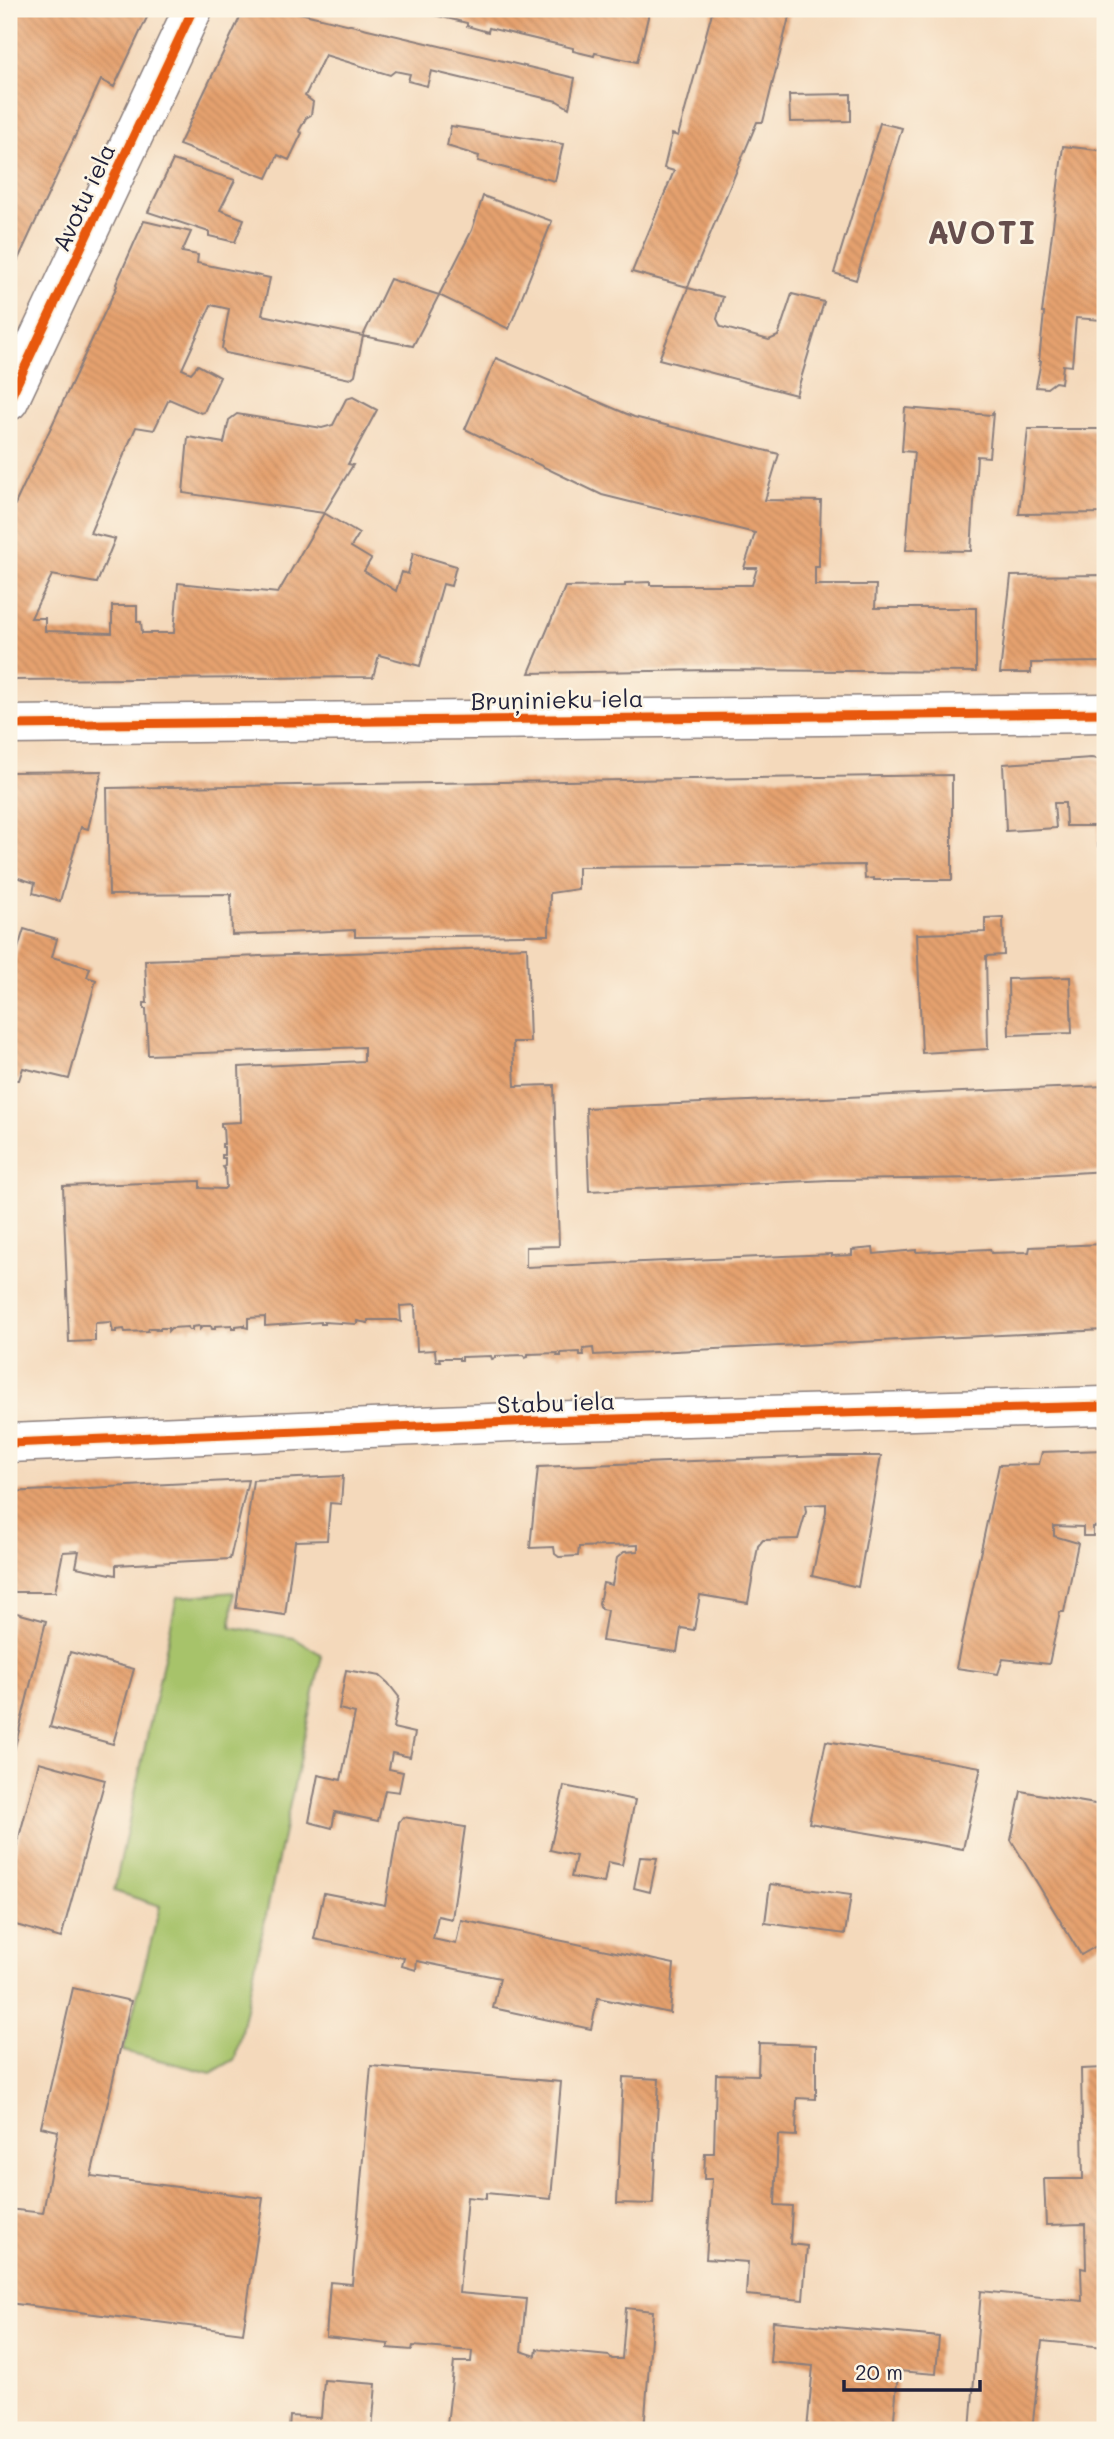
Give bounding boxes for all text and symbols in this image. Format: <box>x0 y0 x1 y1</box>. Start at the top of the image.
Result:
street label: Avotu iela <box>45 138 121 256</box>
district label: AVOTI <box>927 210 1037 252</box>
street label: Bruņinieku iela <box>470 682 644 717</box>
street label: Stabu iela <box>496 1384 616 1420</box>
scale bar <box>844 2348 981 2392</box>
text: 20 m <box>855 2358 903 2385</box>

